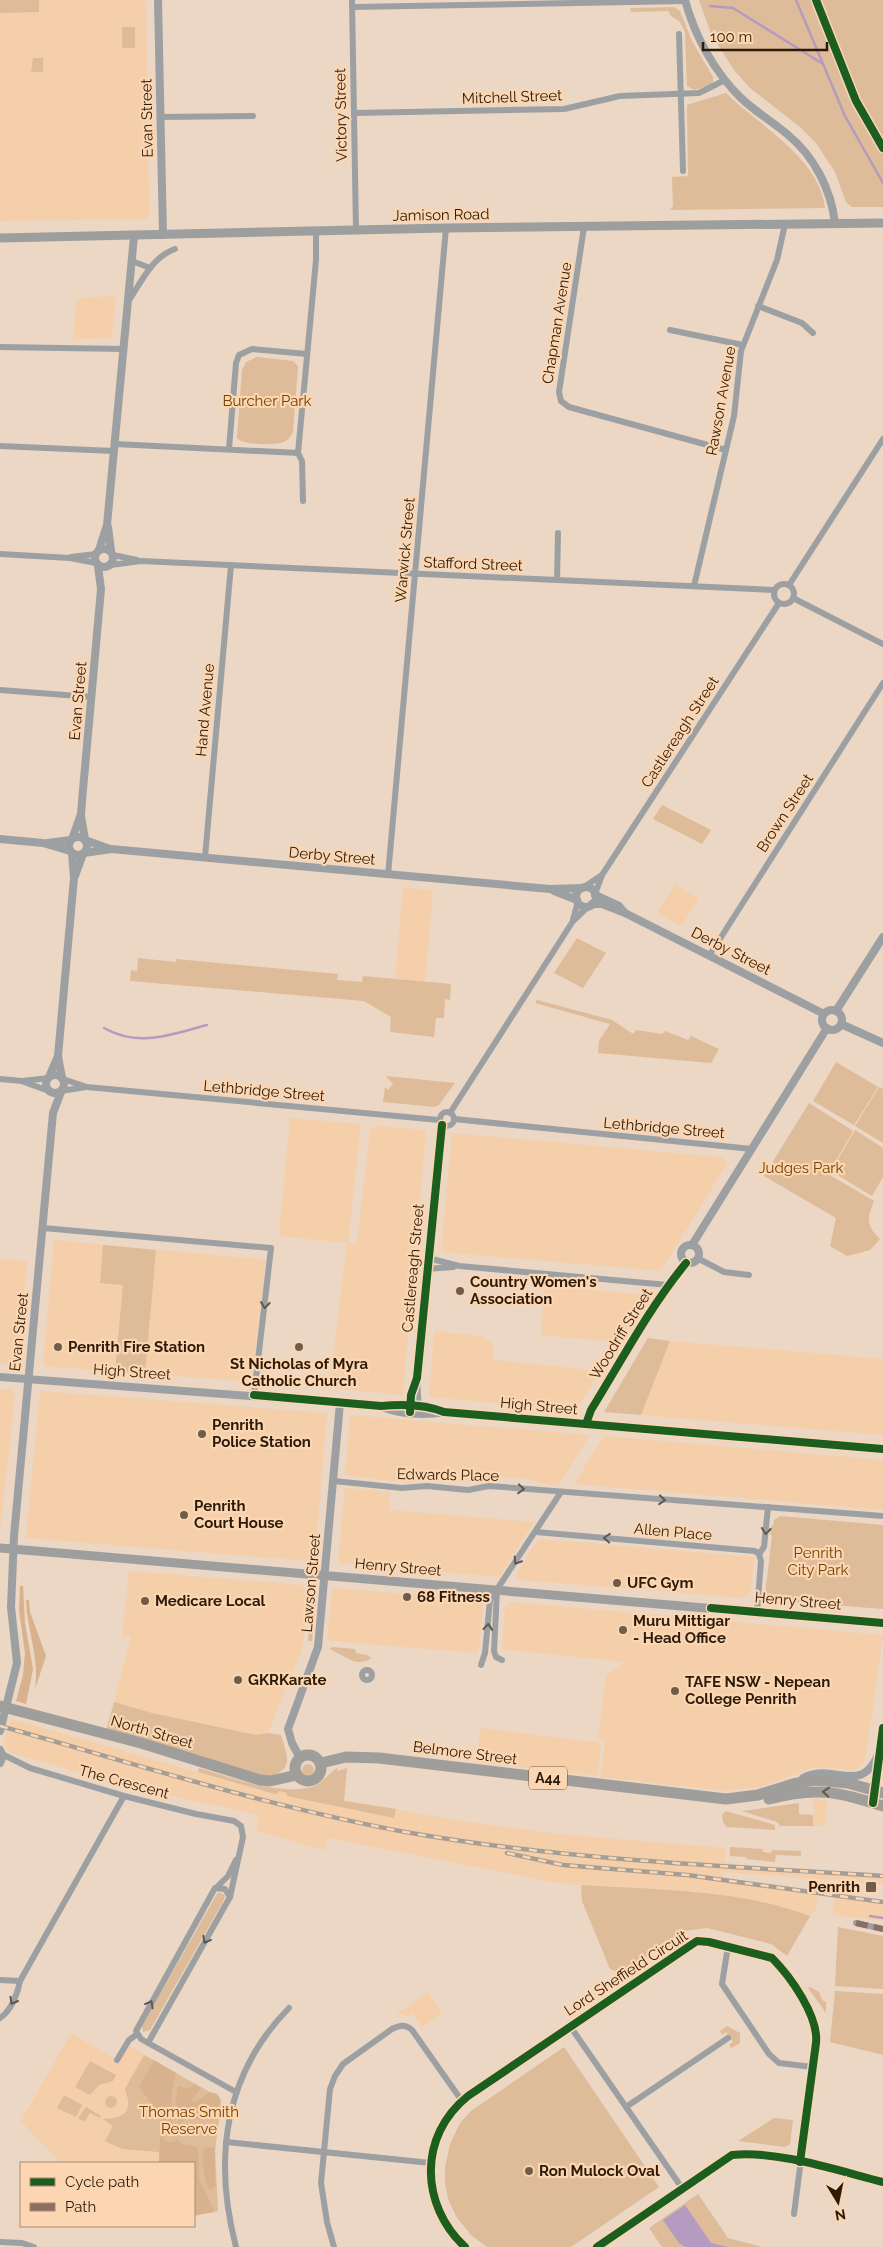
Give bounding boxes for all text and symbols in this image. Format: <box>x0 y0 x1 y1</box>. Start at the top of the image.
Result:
scale bar <box>703 20 827 52</box>
text: 100 m <box>710 28 752 46</box>
street label: Victory Street <box>331 68 351 162</box>
street label: Evan Street <box>137 78 157 158</box>
street label: Mitchell Street <box>462 86 562 108</box>
street label: Jamison Road <box>392 205 490 225</box>
street label: Chapman Avenue <box>538 261 576 385</box>
street label: Rawson Avenue <box>703 345 739 457</box>
park label: Burcher Park <box>222 392 312 410</box>
street label: Warwick Street <box>391 497 419 603</box>
street label: Stafford Street <box>423 553 523 575</box>
street label: Evan Street <box>66 661 90 741</box>
street label: Hand Avenue <box>192 663 218 757</box>
street label: Castlereagh Street <box>637 673 723 791</box>
street label: Brown Street <box>753 770 817 856</box>
street label: Derby Street <box>288 843 376 869</box>
street label: Derby Street <box>688 923 774 979</box>
street label: Lethbridge Street <box>203 1077 325 1105</box>
street label: Lethbridge Street <box>603 1114 725 1142</box>
park label: Judges Park <box>758 1159 844 1177</box>
street label: Castlereagh Street <box>398 1203 428 1333</box>
place label: Country Women's Association <box>470 1273 597 1308</box>
marker: Country Women's Association <box>454 1285 466 1297</box>
street label: Woodriff Street <box>586 1285 656 1383</box>
street label: Evan Street <box>6 1292 32 1372</box>
one-way arrow <box>260 1301 271 1309</box>
place label: Penrith Fire Station <box>68 1338 205 1356</box>
marker: Penrith Fire Station <box>52 1341 64 1353</box>
marker: St Nicholas of Myra Catholic Church <box>293 1341 305 1353</box>
place label: St Nicholas of Myra Catholic Church <box>230 1355 368 1390</box>
street label: High Street <box>93 1360 171 1384</box>
street label: High Street <box>499 1394 579 1418</box>
place label: Penrith Police Station <box>212 1416 311 1451</box>
marker: Penrith Police Station <box>196 1428 208 1440</box>
street label: Edwards Place <box>397 1465 500 1485</box>
one-way arrow <box>518 1483 526 1494</box>
one-way arrow <box>659 1494 667 1505</box>
place label: Penrith Court House <box>194 1497 284 1532</box>
marker: Penrith Court House <box>178 1509 190 1521</box>
street label: Allen Place <box>633 1520 713 1544</box>
one-way arrow <box>760 1528 771 1536</box>
street label: Lawson Street <box>298 1533 324 1633</box>
one-way arrow <box>603 1533 611 1544</box>
park label: Penrith City Park <box>788 1544 848 1579</box>
street label: Henry Street <box>354 1554 442 1580</box>
one-way arrow <box>514 1555 523 1565</box>
place label: UFC Gym <box>627 1574 694 1592</box>
marker: UFC Gym <box>611 1577 623 1589</box>
place label: 68 Fitness <box>417 1588 490 1606</box>
street label: Henry Street <box>754 1588 842 1614</box>
marker: 68 Fitness <box>401 1591 413 1603</box>
place label: Medicare Local <box>155 1592 266 1610</box>
marker: Medicare Local <box>139 1595 151 1607</box>
place label: Muru Mittigar - Head Office <box>633 1612 730 1647</box>
one-way arrow <box>482 1622 493 1630</box>
marker: Muru Mittigar - Head Office <box>617 1624 629 1636</box>
place label: GKRKarate <box>248 1671 326 1689</box>
place label: TAFE NSW - Nepean College Penrith <box>685 1673 830 1708</box>
marker: GKRKarate <box>232 1674 244 1686</box>
marker: TAFE NSW - Nepean College Penrith <box>669 1685 681 1697</box>
street label: North Street <box>109 1712 195 1752</box>
street label: Belmore Street <box>412 1738 518 1768</box>
street label: The Crescent <box>77 1761 171 1803</box>
road number: A44 <box>529 1766 567 1790</box>
one-way arrow <box>822 1787 830 1798</box>
place label: Penrith <box>808 1878 860 1896</box>
marker: Penrith <box>864 1880 878 1894</box>
street label: Lord Sheffield Circuit <box>561 1926 691 2020</box>
one-way arrow <box>202 1934 212 1943</box>
one-way arrow <box>9 1996 19 2005</box>
one-way arrow <box>144 2000 154 2009</box>
park label: Thomas Smith Reserve <box>139 2103 239 2138</box>
legend <box>20 2162 195 2227</box>
place label: Ron Mulock Oval <box>539 2162 660 2180</box>
marker: Ron Mulock Oval <box>523 2165 535 2177</box>
text: Cycle path <box>65 2173 139 2191</box>
north arrow <box>813 2177 863 2227</box>
text: Path <box>65 2198 96 2216</box>
text: N <box>834 2206 847 2224</box>

